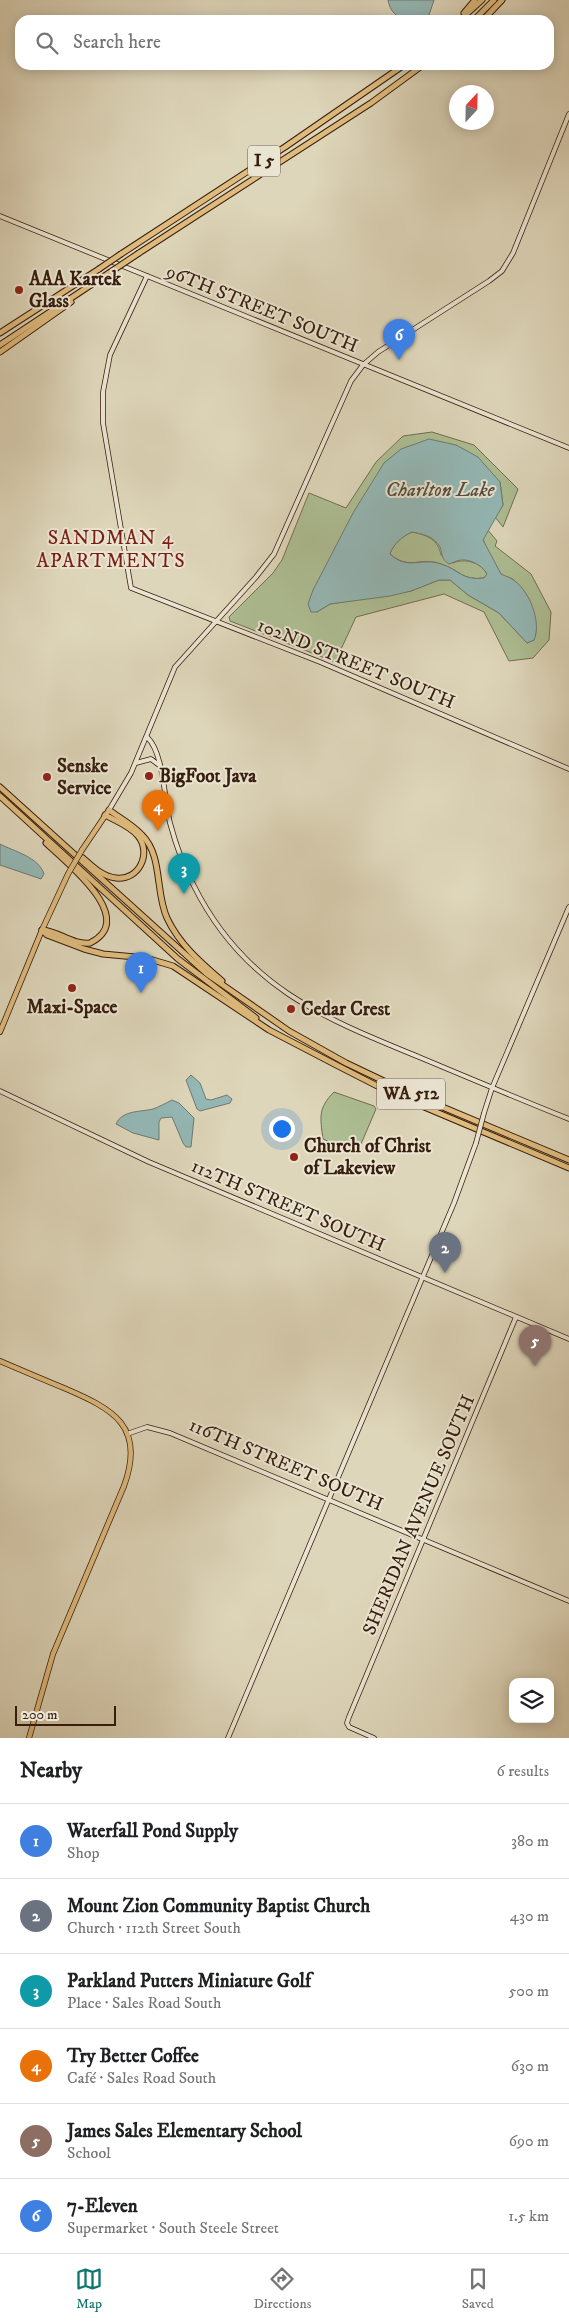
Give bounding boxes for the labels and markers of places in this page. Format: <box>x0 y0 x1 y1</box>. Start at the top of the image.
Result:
place label: AAA Kartek Glass <box>28 268 122 313</box>
marker: AAA Kartek Glass <box>13 284 25 296</box>
pin: 6 <box>383 319 415 360</box>
place label: Senske Service <box>57 755 112 800</box>
place label: BigFoot Java <box>159 765 257 788</box>
marker: BigFoot Java <box>143 770 155 782</box>
marker: Senske Service <box>41 771 53 783</box>
pin: 4 <box>142 790 174 831</box>
pin: 3 <box>168 853 200 894</box>
pin: 1 <box>125 952 157 993</box>
marker: Maxi-Space <box>66 982 78 994</box>
place label: Maxi-Space <box>26 996 118 1019</box>
place label: Cedar Crest <box>301 998 391 1021</box>
marker: Cedar Crest <box>285 1003 297 1015</box>
place label: Church of Christ of Lakeview <box>304 1135 432 1180</box>
marker: Church of Christ of Lakeview <box>288 1151 300 1163</box>
pin: 2 <box>429 1232 461 1273</box>
pin: 5 <box>519 1325 551 1366</box>

